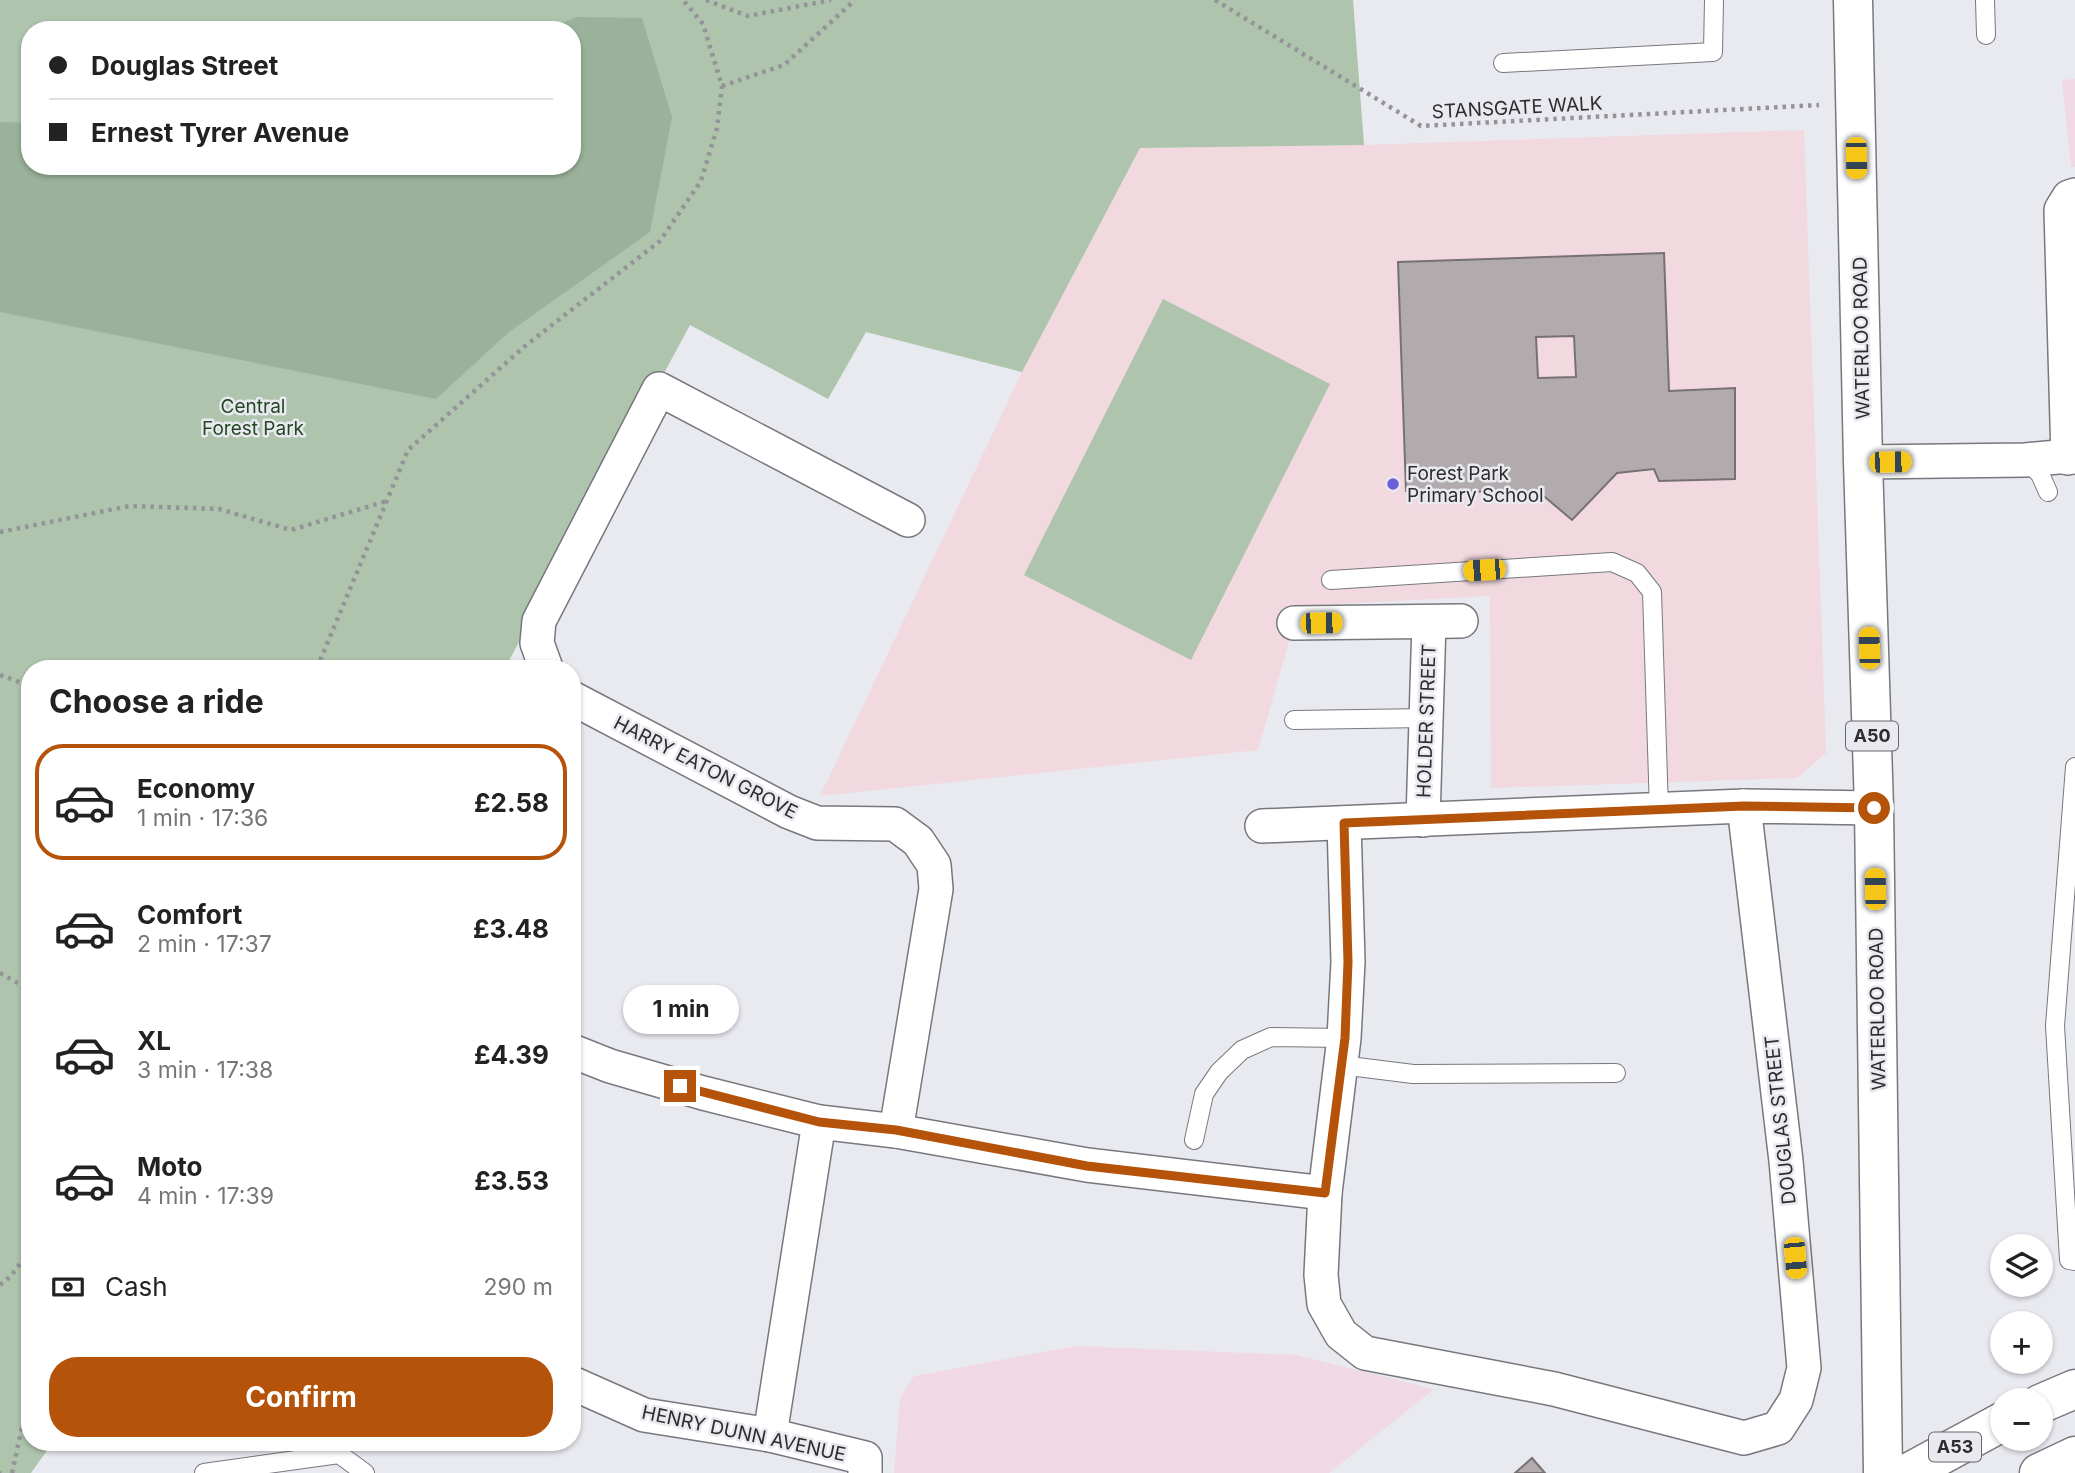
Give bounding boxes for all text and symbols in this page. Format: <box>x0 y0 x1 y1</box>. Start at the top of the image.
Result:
text: Douglas Street <box>91 50 278 81</box>
street label: STANSGATE WALK <box>1431 92 1603 123</box>
text: Ernest Tyrer Avenue <box>91 117 349 148</box>
car <box>1846 137 1867 179</box>
street label: WATERLOO ROAD <box>1849 257 1874 419</box>
park label: Central Forest Park <box>202 395 305 440</box>
car <box>1869 451 1912 473</box>
place label: Forest Park Primary School <box>1407 462 1544 507</box>
marker: Forest Park Primary School <box>1385 476 1401 492</box>
car <box>1463 558 1506 582</box>
car <box>1300 612 1343 634</box>
car <box>1858 627 1881 669</box>
street label: HOLDER STREET <box>1412 644 1441 798</box>
text: Choose a ride <box>49 682 264 721</box>
street label: HARRY EATON GROVE <box>610 711 801 824</box>
road number: A50 <box>1846 722 1898 750</box>
icon: car <box>53 771 116 834</box>
text: Economy <box>137 773 255 804</box>
text: £2.58 <box>474 787 549 818</box>
route start <box>1858 792 1890 824</box>
text: 1 min · 17:36 <box>137 804 268 832</box>
car <box>1865 868 1886 910</box>
icon: car <box>53 897 116 960</box>
text: Comfort <box>137 899 242 930</box>
text: £3.48 <box>473 913 549 944</box>
street label: WATERLOO ROAD <box>1865 928 1890 1090</box>
text: 2 min · 17:37 <box>137 930 272 958</box>
callout: 1 min <box>622 984 738 1034</box>
text: 1 min <box>653 995 709 1023</box>
icon: car <box>53 1023 116 1086</box>
text: XL <box>137 1025 171 1056</box>
street label: DOUGLAS STREET <box>1760 1034 1801 1206</box>
text: £4.39 <box>474 1039 549 1070</box>
text: 3 min · 17:38 <box>137 1056 273 1084</box>
route end <box>664 1070 696 1102</box>
icon: car <box>53 1149 116 1212</box>
text: Moto <box>137 1151 202 1182</box>
text: £3.53 <box>474 1165 549 1196</box>
text: 4 min · 17:39 <box>137 1182 274 1210</box>
map controls <box>1990 1234 2053 1451</box>
button: layers <box>1990 1234 2053 1297</box>
car <box>1783 1236 1808 1280</box>
icon: cash <box>49 1268 87 1306</box>
text: Cash <box>105 1271 168 1302</box>
text: 290 m <box>484 1273 553 1301</box>
button: + <box>1990 1311 2053 1374</box>
button: Confirm <box>49 1357 553 1437</box>
button: − <box>1990 1388 2053 1451</box>
street label: HENRY DUNN AVENUE <box>640 1401 848 1466</box>
road number: A53 <box>1929 1432 1981 1462</box>

